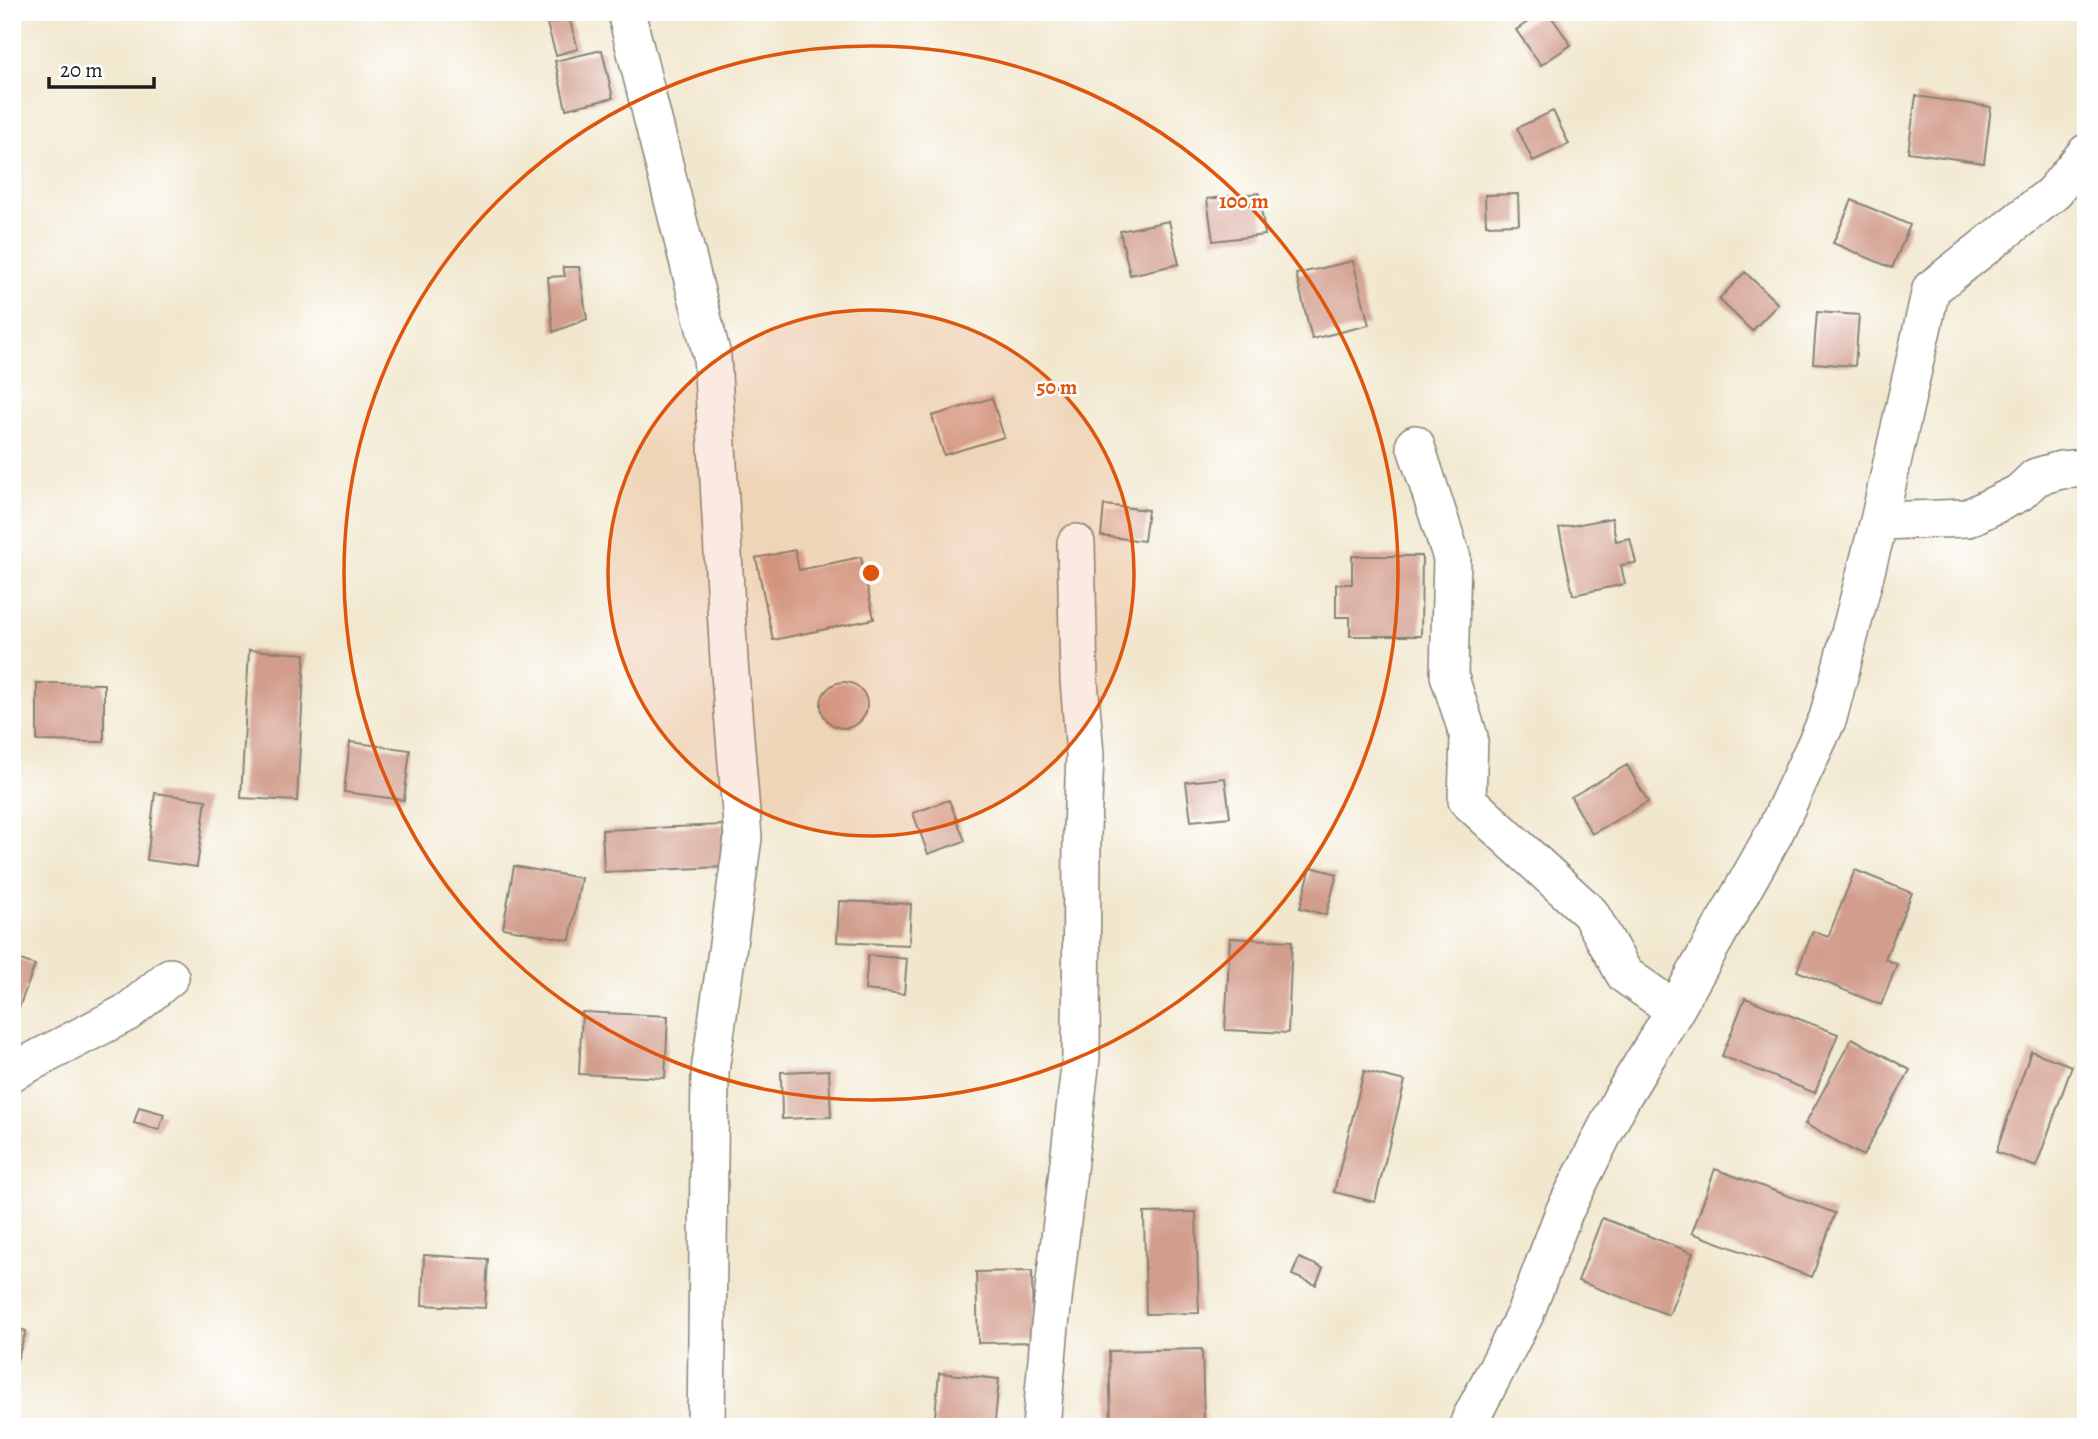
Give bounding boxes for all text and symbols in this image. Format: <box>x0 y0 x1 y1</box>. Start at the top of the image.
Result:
scale bar <box>49 46 154 90</box>
text: 20 m <box>60 56 103 84</box>
text: 100 m <box>1219 187 1269 215</box>
text: 50 m <box>1037 373 1078 401</box>
centre of rings <box>859 561 883 585</box>

